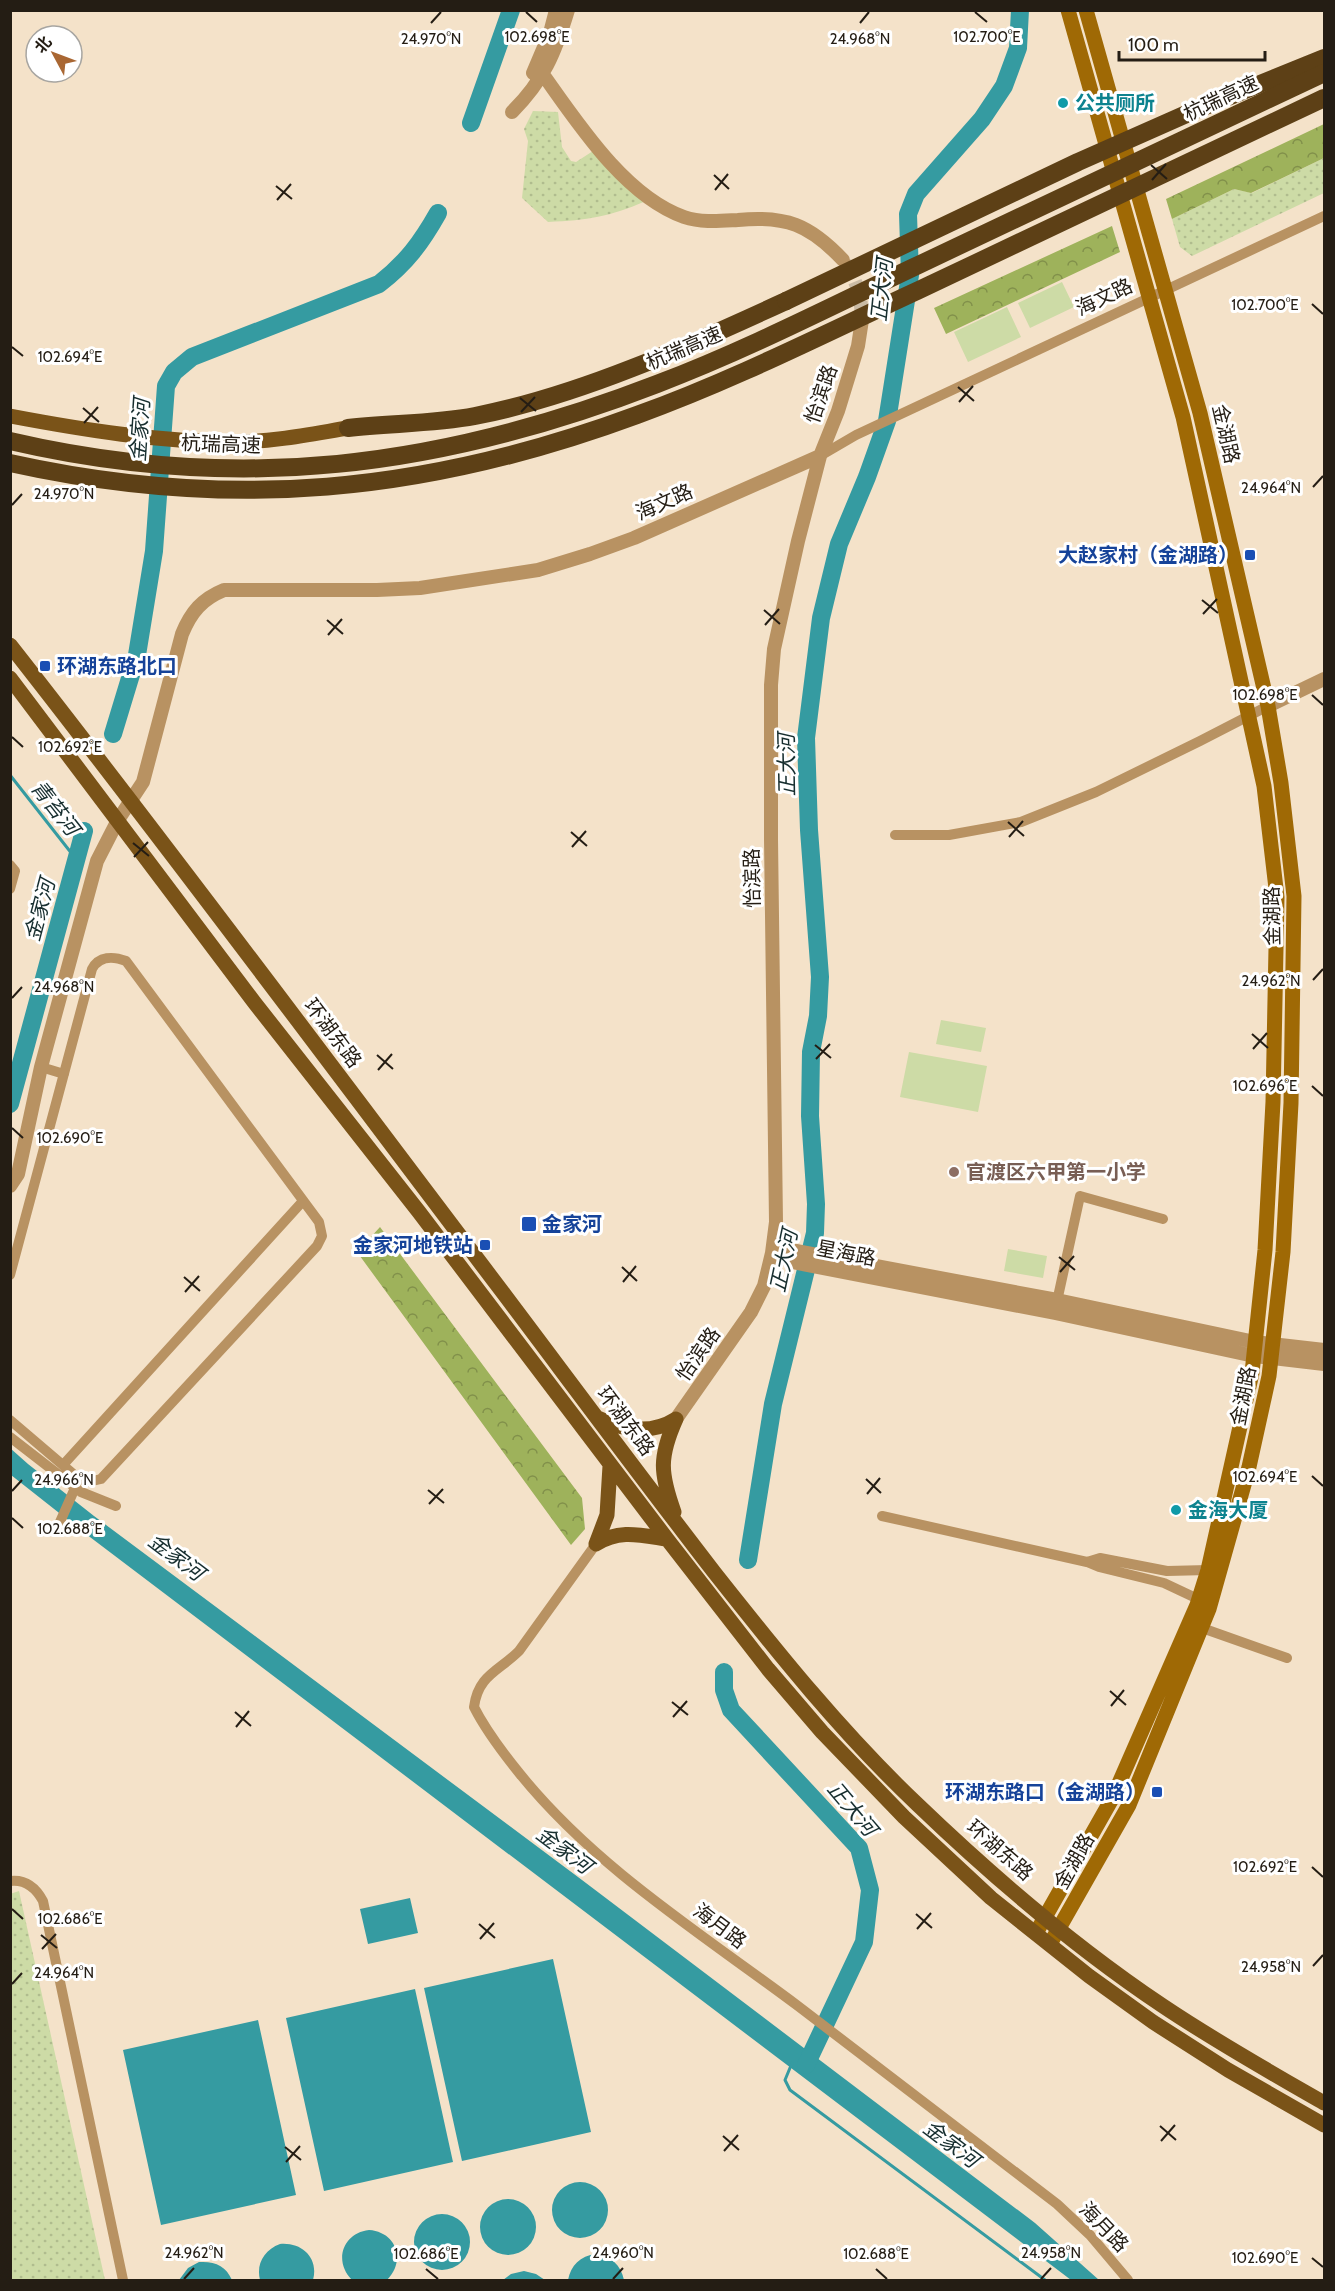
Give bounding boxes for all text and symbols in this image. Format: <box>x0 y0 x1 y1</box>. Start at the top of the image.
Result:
north arrow <box>24 24 84 84</box>
scale bar <box>1119 24 1264 62</box>
text: 102.698°E <box>504 28 570 46</box>
text: 102.700°E <box>953 28 1021 46</box>
text: 24.970°N <box>401 30 461 48</box>
text: 24.968°N <box>830 30 890 48</box>
text: 北 <box>31 32 55 57</box>
text: 100 m <box>1128 34 1179 56</box>
street label: 杭瑞高速 <box>1180 70 1262 126</box>
place label: 公共厕所 <box>1075 91 1155 115</box>
marker: 公共厕所 <box>1056 96 1070 110</box>
water label: 正大河 <box>866 253 898 323</box>
street label: 海文路 <box>1072 273 1136 321</box>
text: 102.700°E <box>1231 296 1299 314</box>
street label: 杭瑞高速 <box>642 321 726 375</box>
text: 102.694°E <box>38 348 102 366</box>
street label: 怡滨路 <box>800 362 842 426</box>
water label: 金家河 <box>125 394 154 462</box>
street label: 金湖路 <box>1208 402 1244 466</box>
street label: 杭瑞高速 <box>181 431 261 457</box>
street label: 海文路 <box>632 479 696 525</box>
text: 24.964°N <box>1241 479 1301 497</box>
text: 24.970°N <box>34 485 94 503</box>
place label: 大赵家村（金湖路） <box>1058 543 1238 567</box>
marker: 大赵家村（金湖路） <box>1243 548 1257 562</box>
place label: 环湖东路北口 <box>57 654 177 678</box>
marker: 环湖东路北口 <box>38 659 52 673</box>
text: 102.698°E <box>1232 686 1298 704</box>
water label: 正大河 <box>773 729 800 797</box>
text: 102.692°E <box>38 738 102 756</box>
water label: 青苔河 <box>26 775 87 843</box>
street label: 怡滨路 <box>739 848 765 908</box>
water label: 金家河 <box>19 872 61 944</box>
street label: 金湖路 <box>1259 886 1285 946</box>
text: 24.962°N <box>1241 972 1301 990</box>
text: 24.968°N <box>34 978 94 996</box>
street label: 环湖东路 <box>299 994 367 1072</box>
text: 102.696°E <box>1233 1077 1297 1095</box>
text: 102.690°E <box>37 1129 103 1147</box>
place label: 官渡区六甲第一小学 <box>966 1160 1146 1184</box>
marker: 官渡区六甲第一小学 <box>947 1165 961 1179</box>
place label: 金家河 <box>542 1212 602 1236</box>
marker: 金家河 <box>520 1215 538 1233</box>
water label: 正大河 <box>765 1224 803 1294</box>
place label: 金家河地铁站 <box>353 1233 473 1257</box>
street label: 星海路 <box>814 1235 878 1271</box>
marker: 金家河地铁站 <box>478 1238 492 1252</box>
street label: 怡滨路 <box>671 1323 725 1385</box>
street label: 金湖路 <box>1225 1364 1261 1428</box>
street label: 环湖东路 <box>592 1382 660 1460</box>
text: 102.694°E <box>1233 1468 1297 1486</box>
text: 24.966°N <box>34 1471 94 1489</box>
place label: 金海大厦 <box>1188 1498 1268 1522</box>
marker: 金海大厦 <box>1169 1503 1183 1517</box>
text: 102.688°E <box>37 1520 103 1538</box>
water label: 金家河 <box>144 1528 212 1588</box>
water label: 正大河 <box>823 1777 885 1844</box>
place label: 环湖东路口（金湖路） <box>945 1780 1145 1804</box>
marker: 环湖东路口（金湖路） <box>1150 1785 1164 1799</box>
street label: 环湖东路 <box>962 1815 1038 1885</box>
water label: 金家河 <box>532 1821 600 1881</box>
street label: 金湖路 <box>1049 1829 1099 1893</box>
text: 102.692°E <box>1233 1858 1297 1876</box>
street label: 海月路 <box>689 1898 751 1954</box>
text: 102.686°E <box>38 1910 102 1928</box>
text: 24.958°N <box>1241 1958 1301 1976</box>
text: 24.964°N <box>34 1964 94 1982</box>
water label: 金家河 <box>919 2115 987 2175</box>
street label: 海月路 <box>1075 2197 1133 2257</box>
text: 24.962°N <box>164 2244 224 2262</box>
text: 24.960°N <box>592 2244 654 2262</box>
text: 24.958°N <box>1021 2244 1081 2262</box>
text: 102.686°E <box>394 2245 458 2263</box>
text: 102.688°E <box>843 2245 909 2263</box>
text: 102.690°E <box>1232 2249 1298 2267</box>

